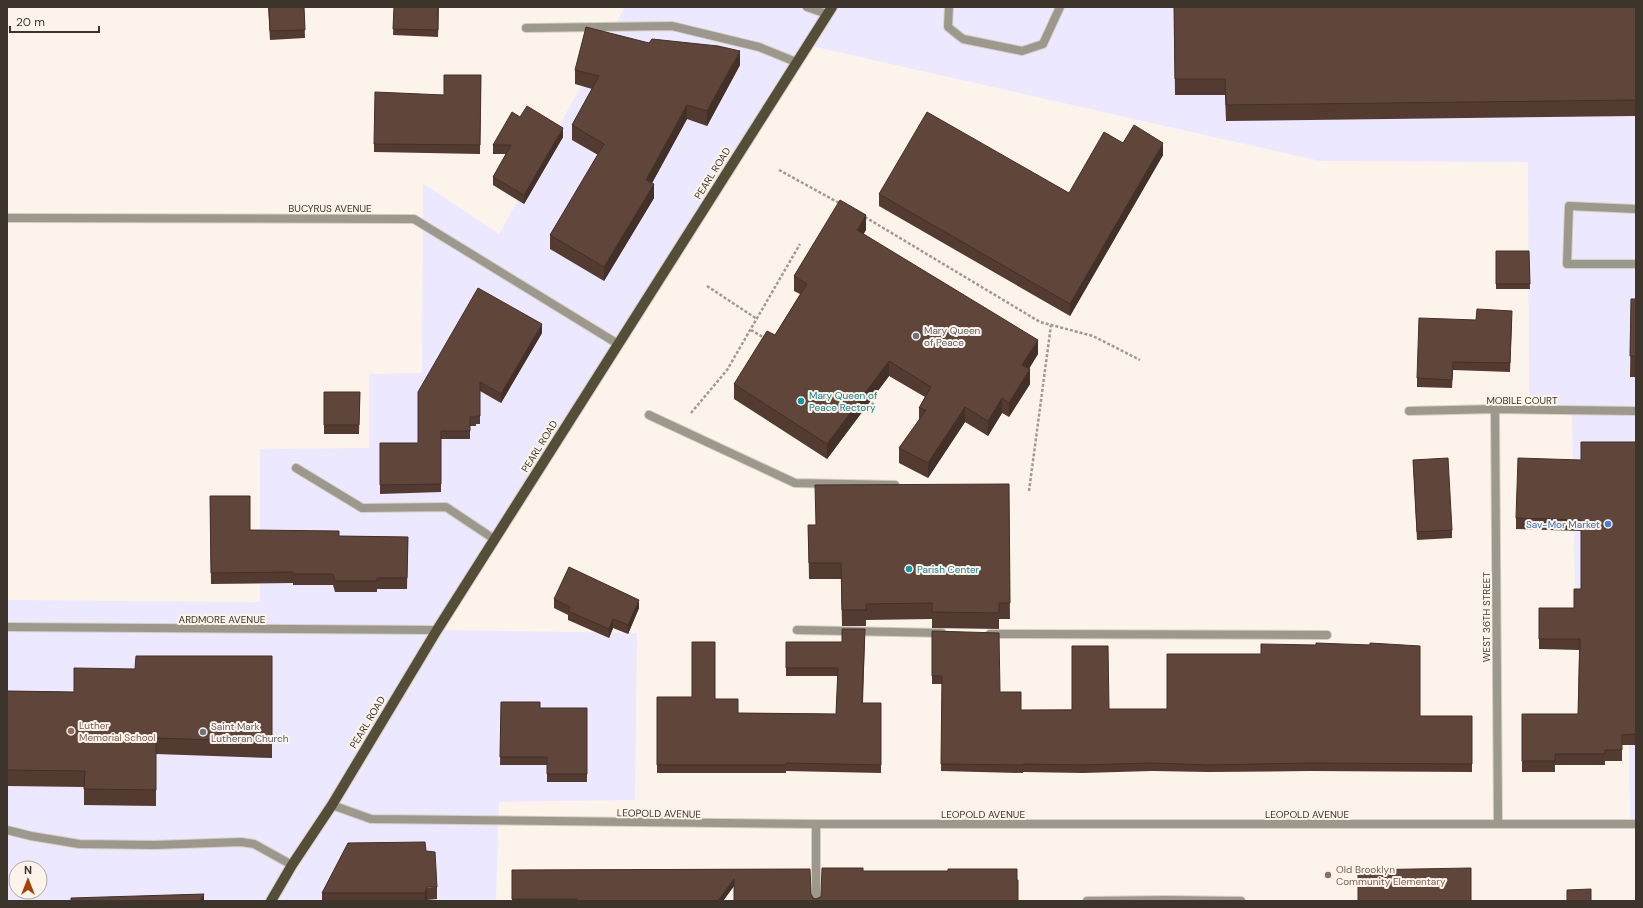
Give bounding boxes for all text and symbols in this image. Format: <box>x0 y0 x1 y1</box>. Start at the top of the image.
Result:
scale bar <box>10 8 99 34</box>
text: 20 m <box>16 14 45 30</box>
street label: PEARL ROAD <box>691 145 734 202</box>
street label: BUCYRUS AVENUE <box>288 202 372 215</box>
place label: Mary Queen of Peace <box>924 324 981 349</box>
marker: Mary Queen of Peace <box>911 331 921 341</box>
place label: Mary Queen of Peace Rectory <box>809 389 878 414</box>
street label: MOBILE COURT <box>1486 394 1558 407</box>
marker: Mary Queen of Peace Rectory <box>796 396 806 406</box>
street label: PEARL ROAD <box>518 418 561 475</box>
place label: Sav-Mor Market <box>1526 518 1600 531</box>
marker: Sav-Mor Market <box>1603 519 1613 529</box>
place label: Parish Center <box>917 563 980 576</box>
marker: Parish Center <box>904 564 914 574</box>
street label: WEST 36TH STREET <box>1480 571 1493 662</box>
street label: ARDMORE AVENUE <box>179 613 266 626</box>
street label: PEARL ROAD <box>347 694 388 751</box>
place label: Luther Memorial School <box>79 719 156 744</box>
place label: Saint Mark Lutheran Church <box>211 720 289 745</box>
marker: Luther Memorial School <box>66 726 76 736</box>
marker: Saint Mark Lutheran Church <box>198 727 208 737</box>
street label: LEOPOLD AVENUE <box>617 806 702 821</box>
street label: LEOPOLD AVENUE <box>941 808 1025 821</box>
street label: LEOPOLD AVENUE <box>1265 808 1349 821</box>
north arrow <box>8 860 48 900</box>
text: N <box>24 863 32 877</box>
place label: Old Brooklyn Community Elementary <box>1336 863 1446 888</box>
marker: Old Brooklyn Community Elementary <box>1323 870 1333 880</box>

